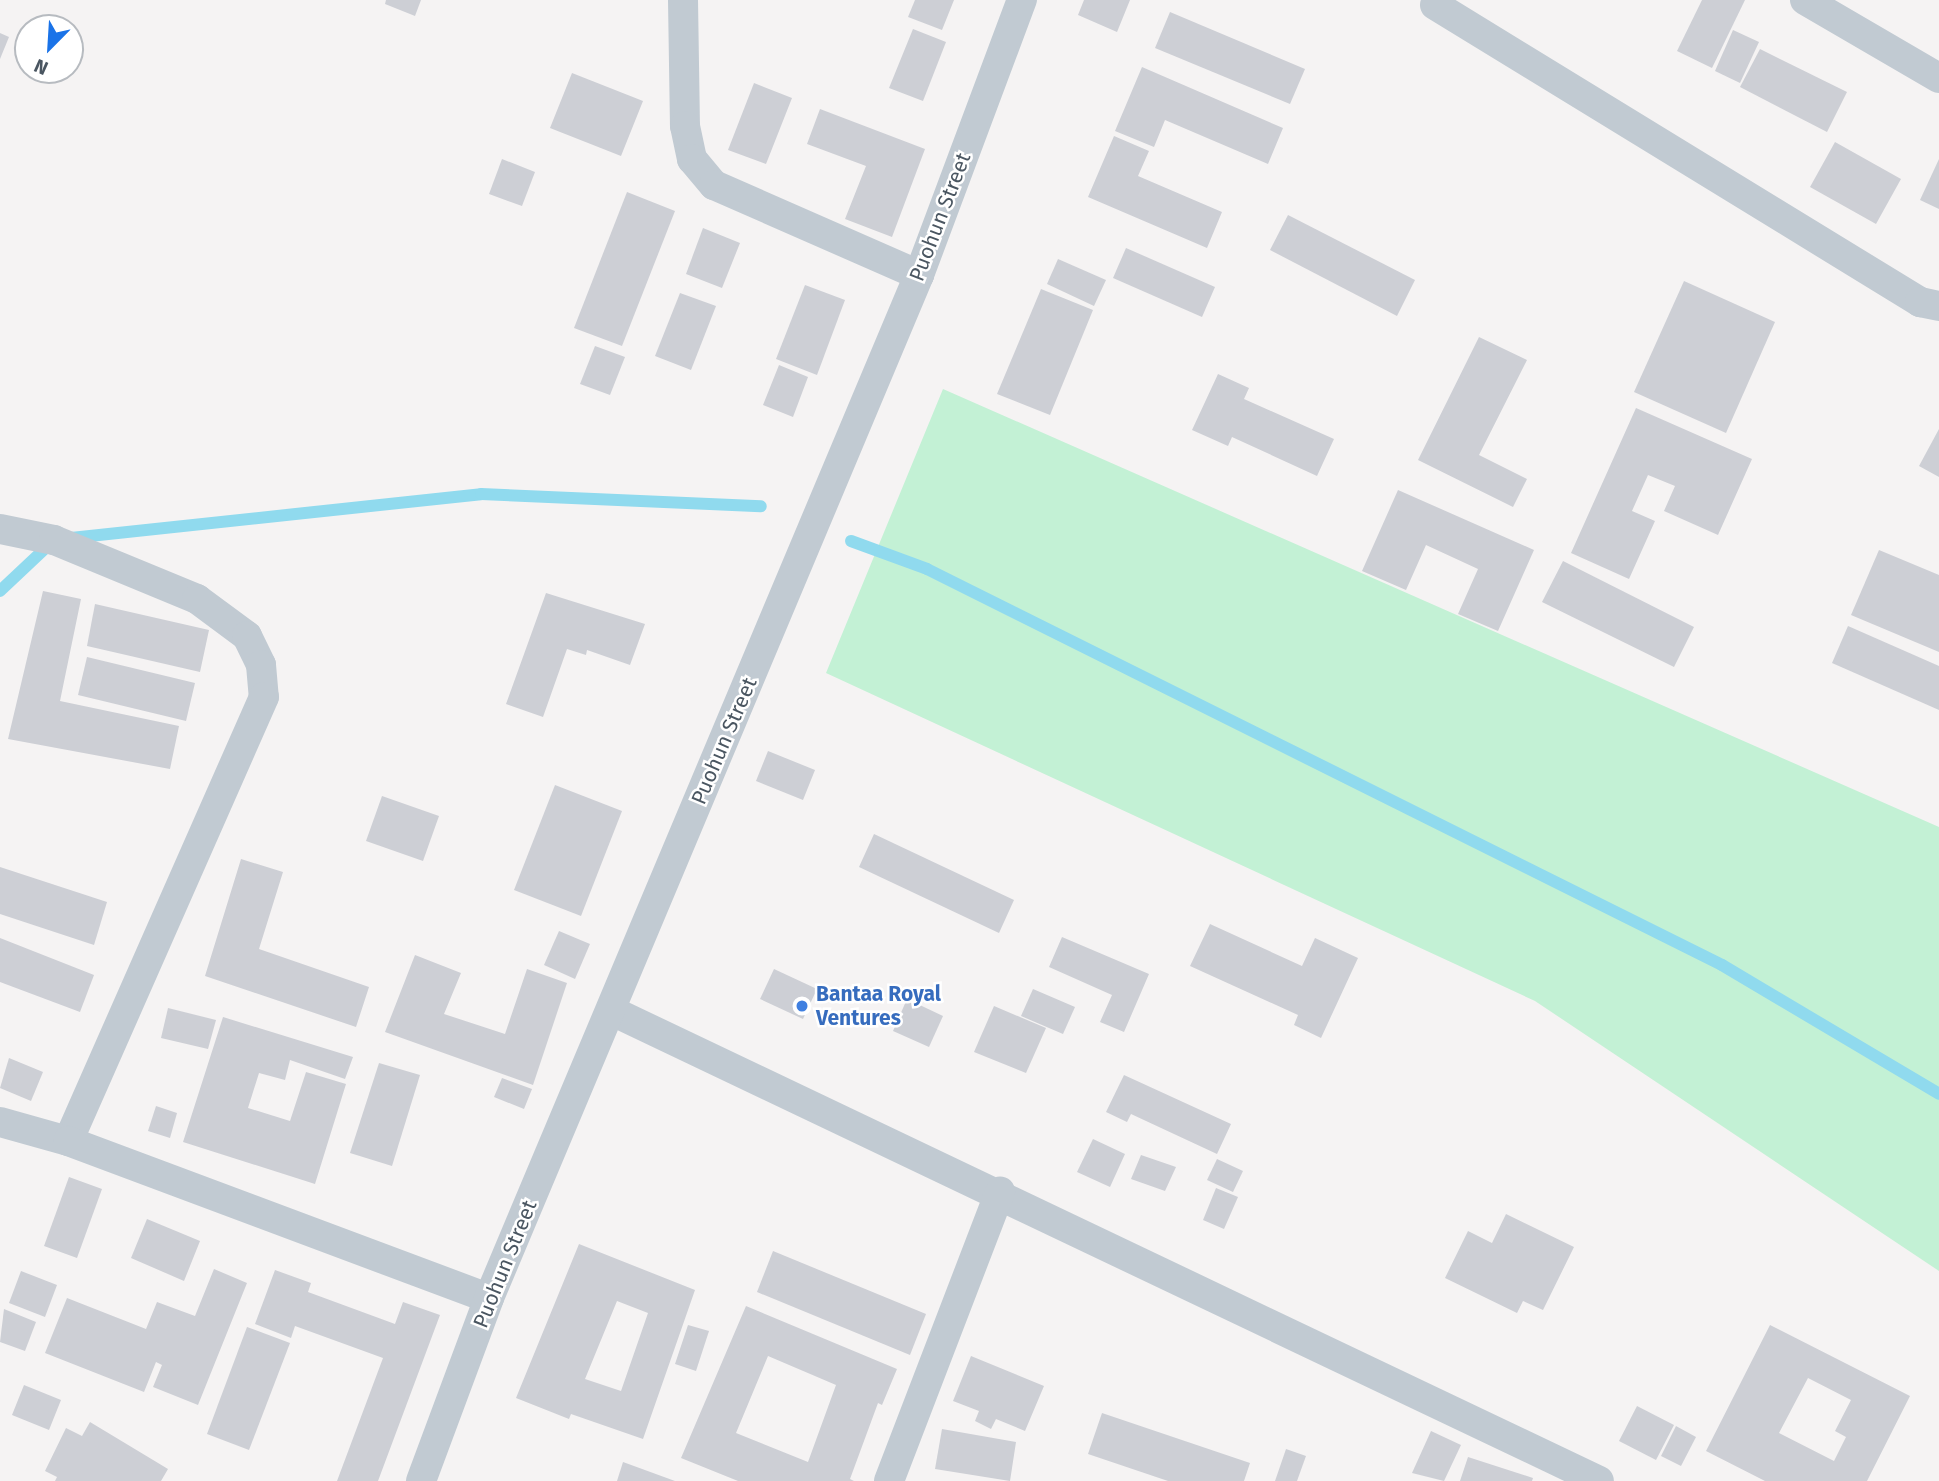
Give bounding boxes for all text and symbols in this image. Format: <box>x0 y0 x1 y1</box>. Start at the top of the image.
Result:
north arrow <box>14 14 84 84</box>
text: N <box>31 54 52 80</box>
street label: Puohun Street <box>904 149 976 285</box>
street label: Puohun Street <box>686 674 762 808</box>
place label: Bantaa Royal Ventures <box>816 981 941 1031</box>
marker: Bantaa Royal Ventures <box>794 998 810 1014</box>
street label: Puohun Street <box>468 1196 542 1332</box>

